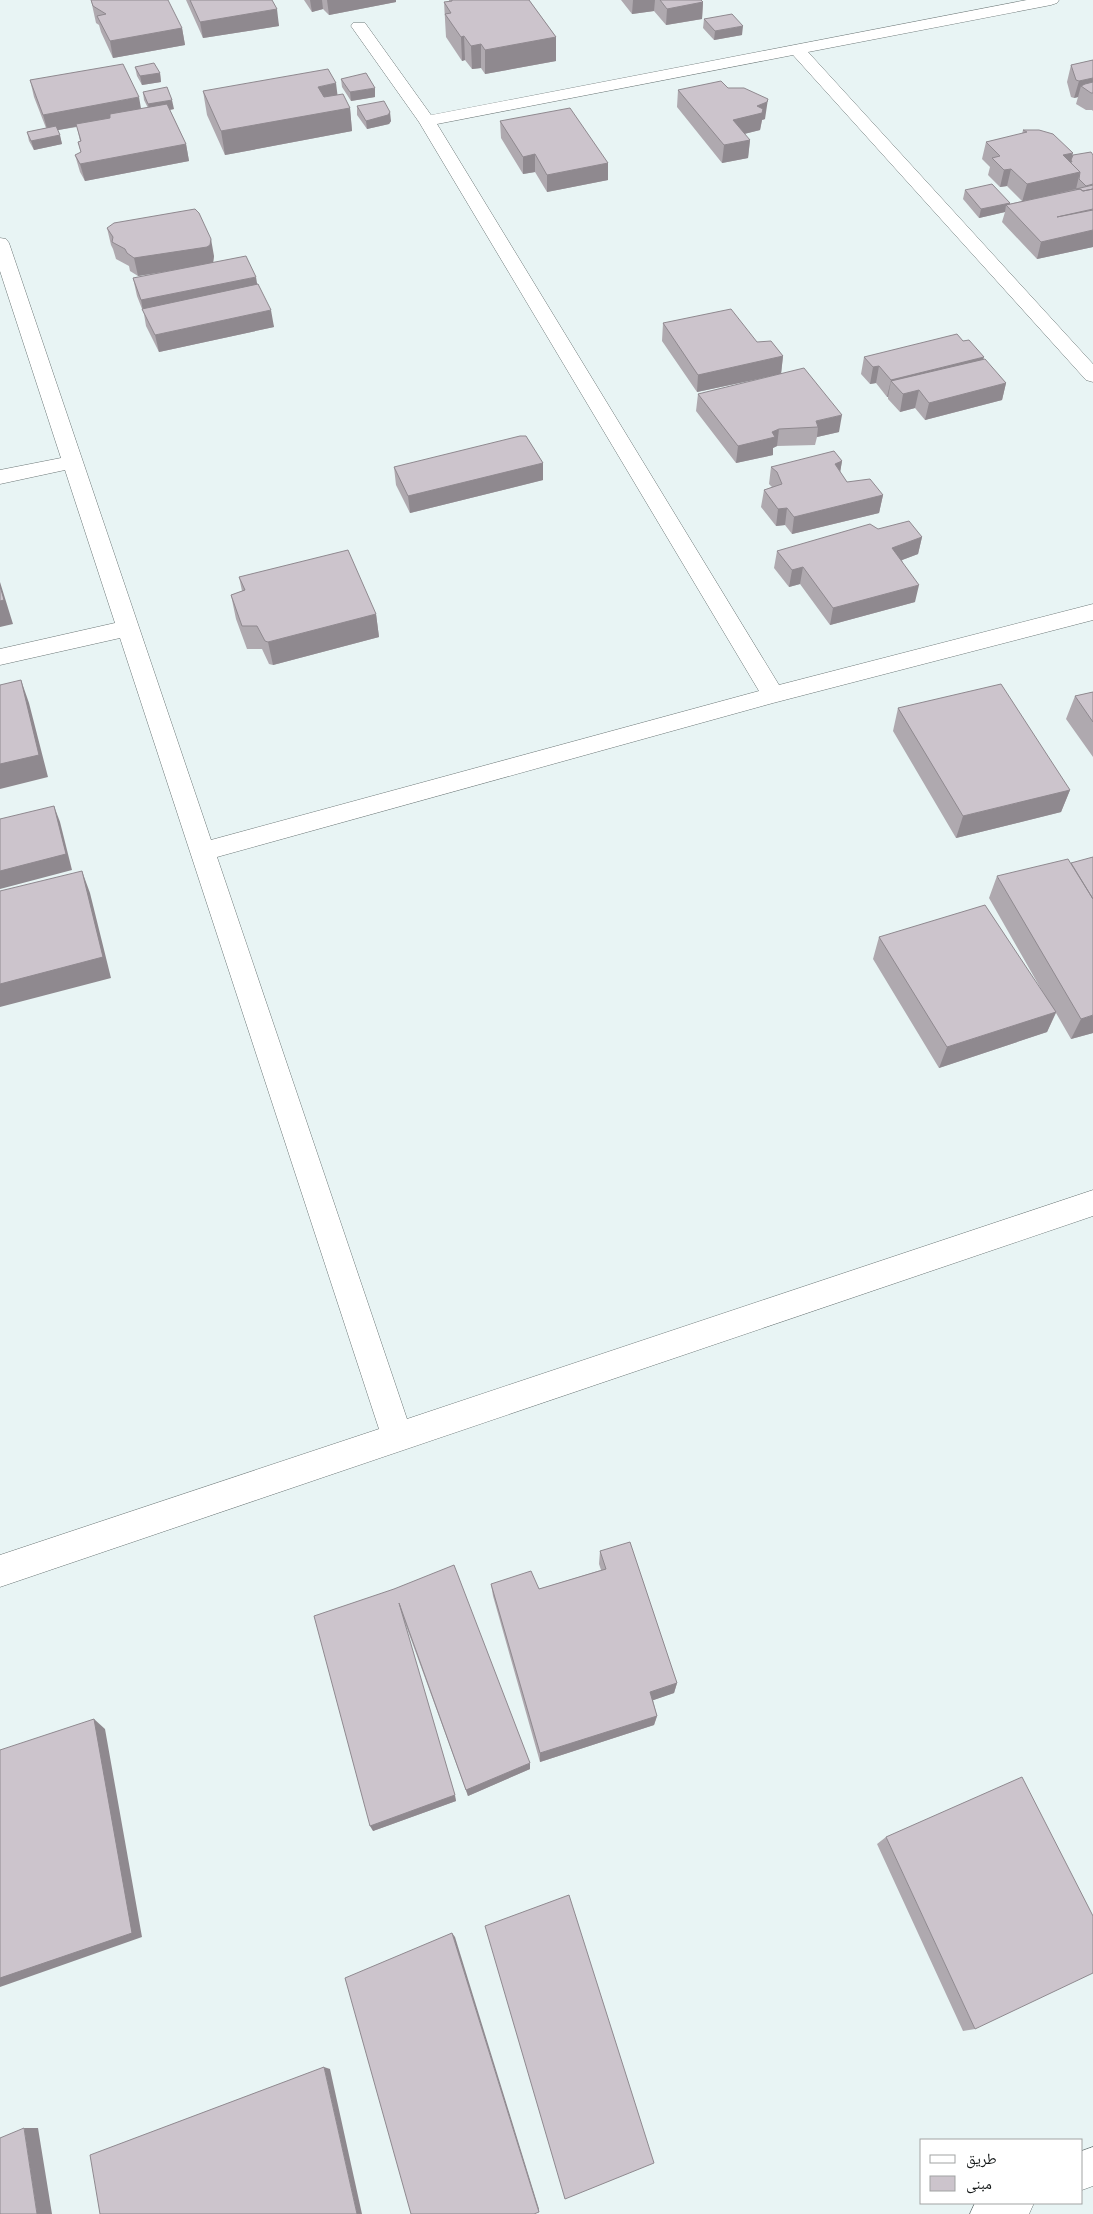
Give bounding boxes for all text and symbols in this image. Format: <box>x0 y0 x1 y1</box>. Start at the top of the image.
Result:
legend <box>920 2139 1083 2204</box>
text: طريق <box>966 2150 997 2169</box>
text: مبنى <box>966 2175 992 2194</box>

